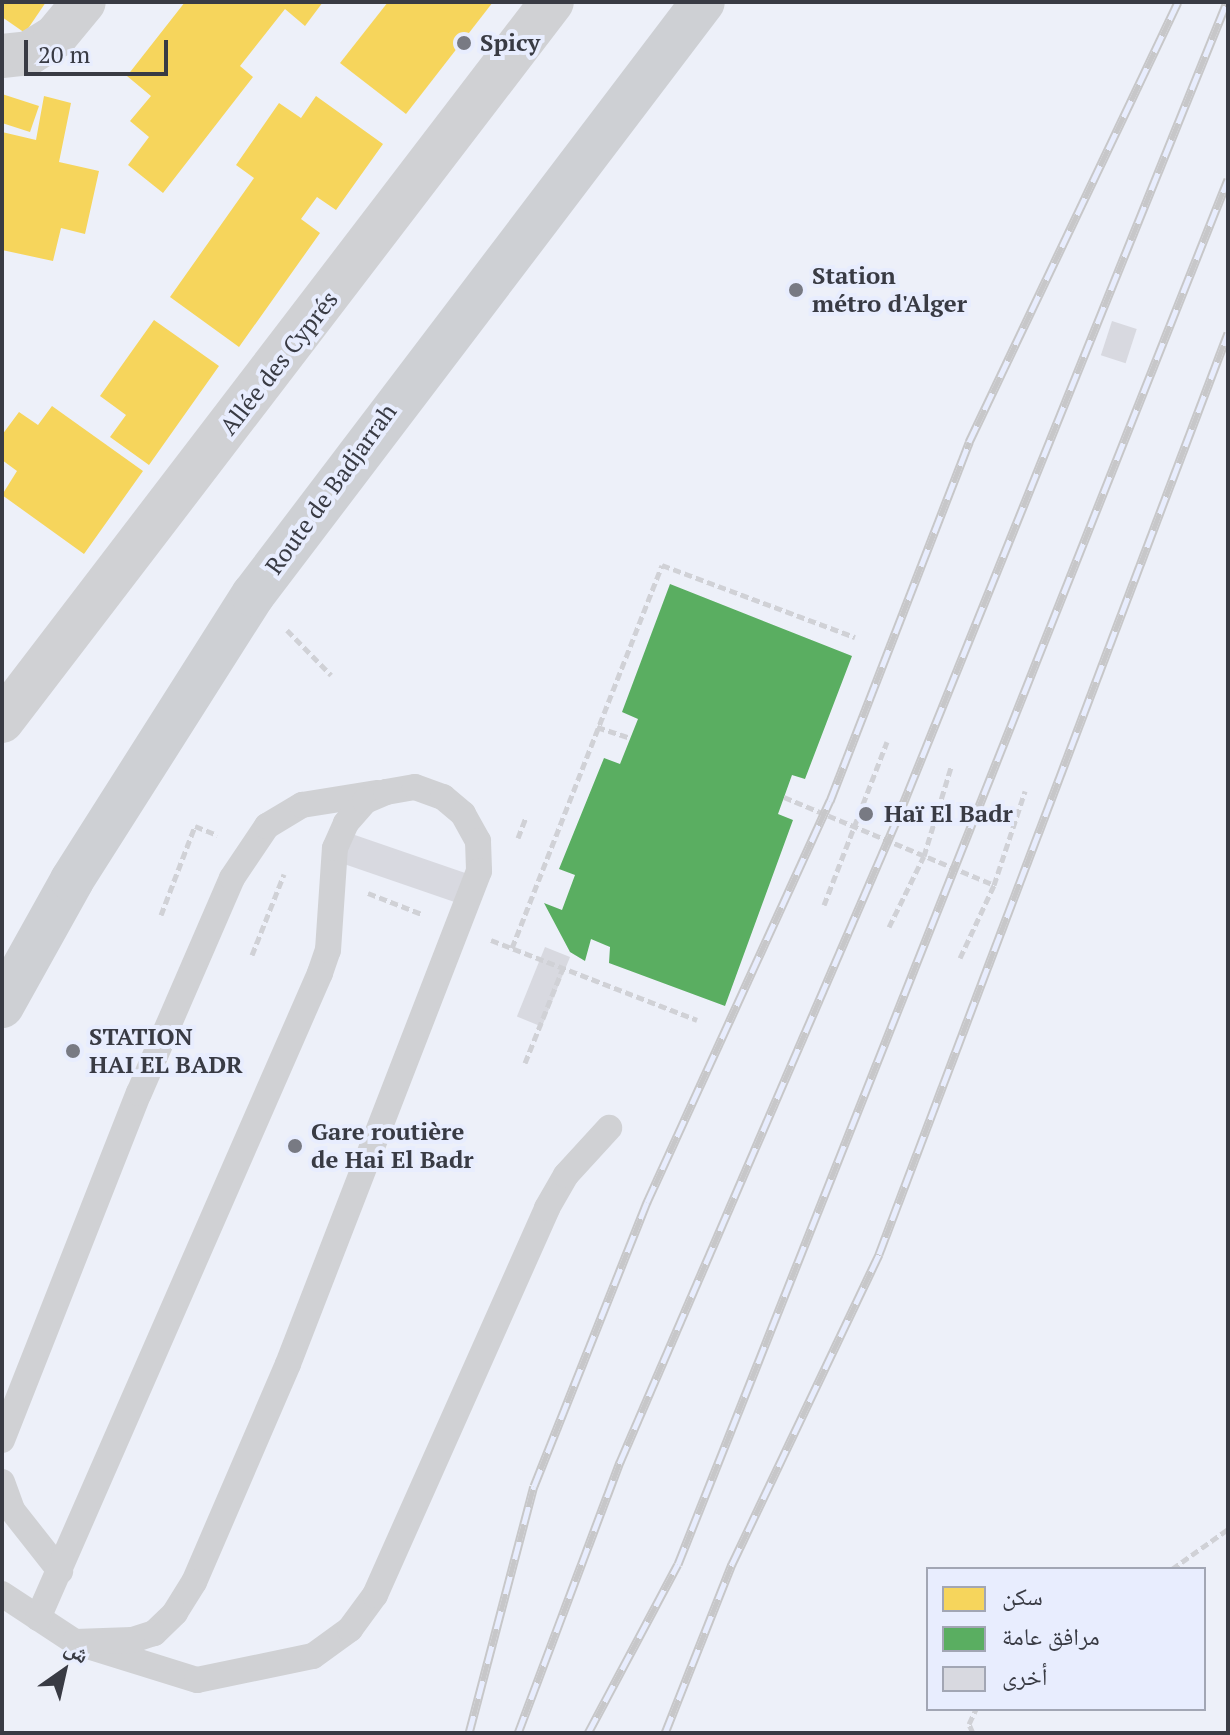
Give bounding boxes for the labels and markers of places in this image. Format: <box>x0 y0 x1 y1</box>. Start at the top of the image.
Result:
place label: Spicy <box>480 29 540 57</box>
marker: Spicy <box>455 34 473 52</box>
place label: Station métro d'Alger <box>812 262 967 318</box>
marker: Station métro d'Alger <box>787 281 805 299</box>
place label: Haï El Badr <box>884 800 1013 828</box>
marker: Haï El Badr <box>855 803 877 825</box>
place label: STATION HAI EL BADR <box>89 1023 243 1079</box>
marker: STATION HAI EL BADR <box>64 1042 82 1060</box>
place label: Gare routière de Hai El Badr <box>311 1118 474 1174</box>
marker: Gare routière de Hai El Badr <box>286 1137 304 1155</box>

